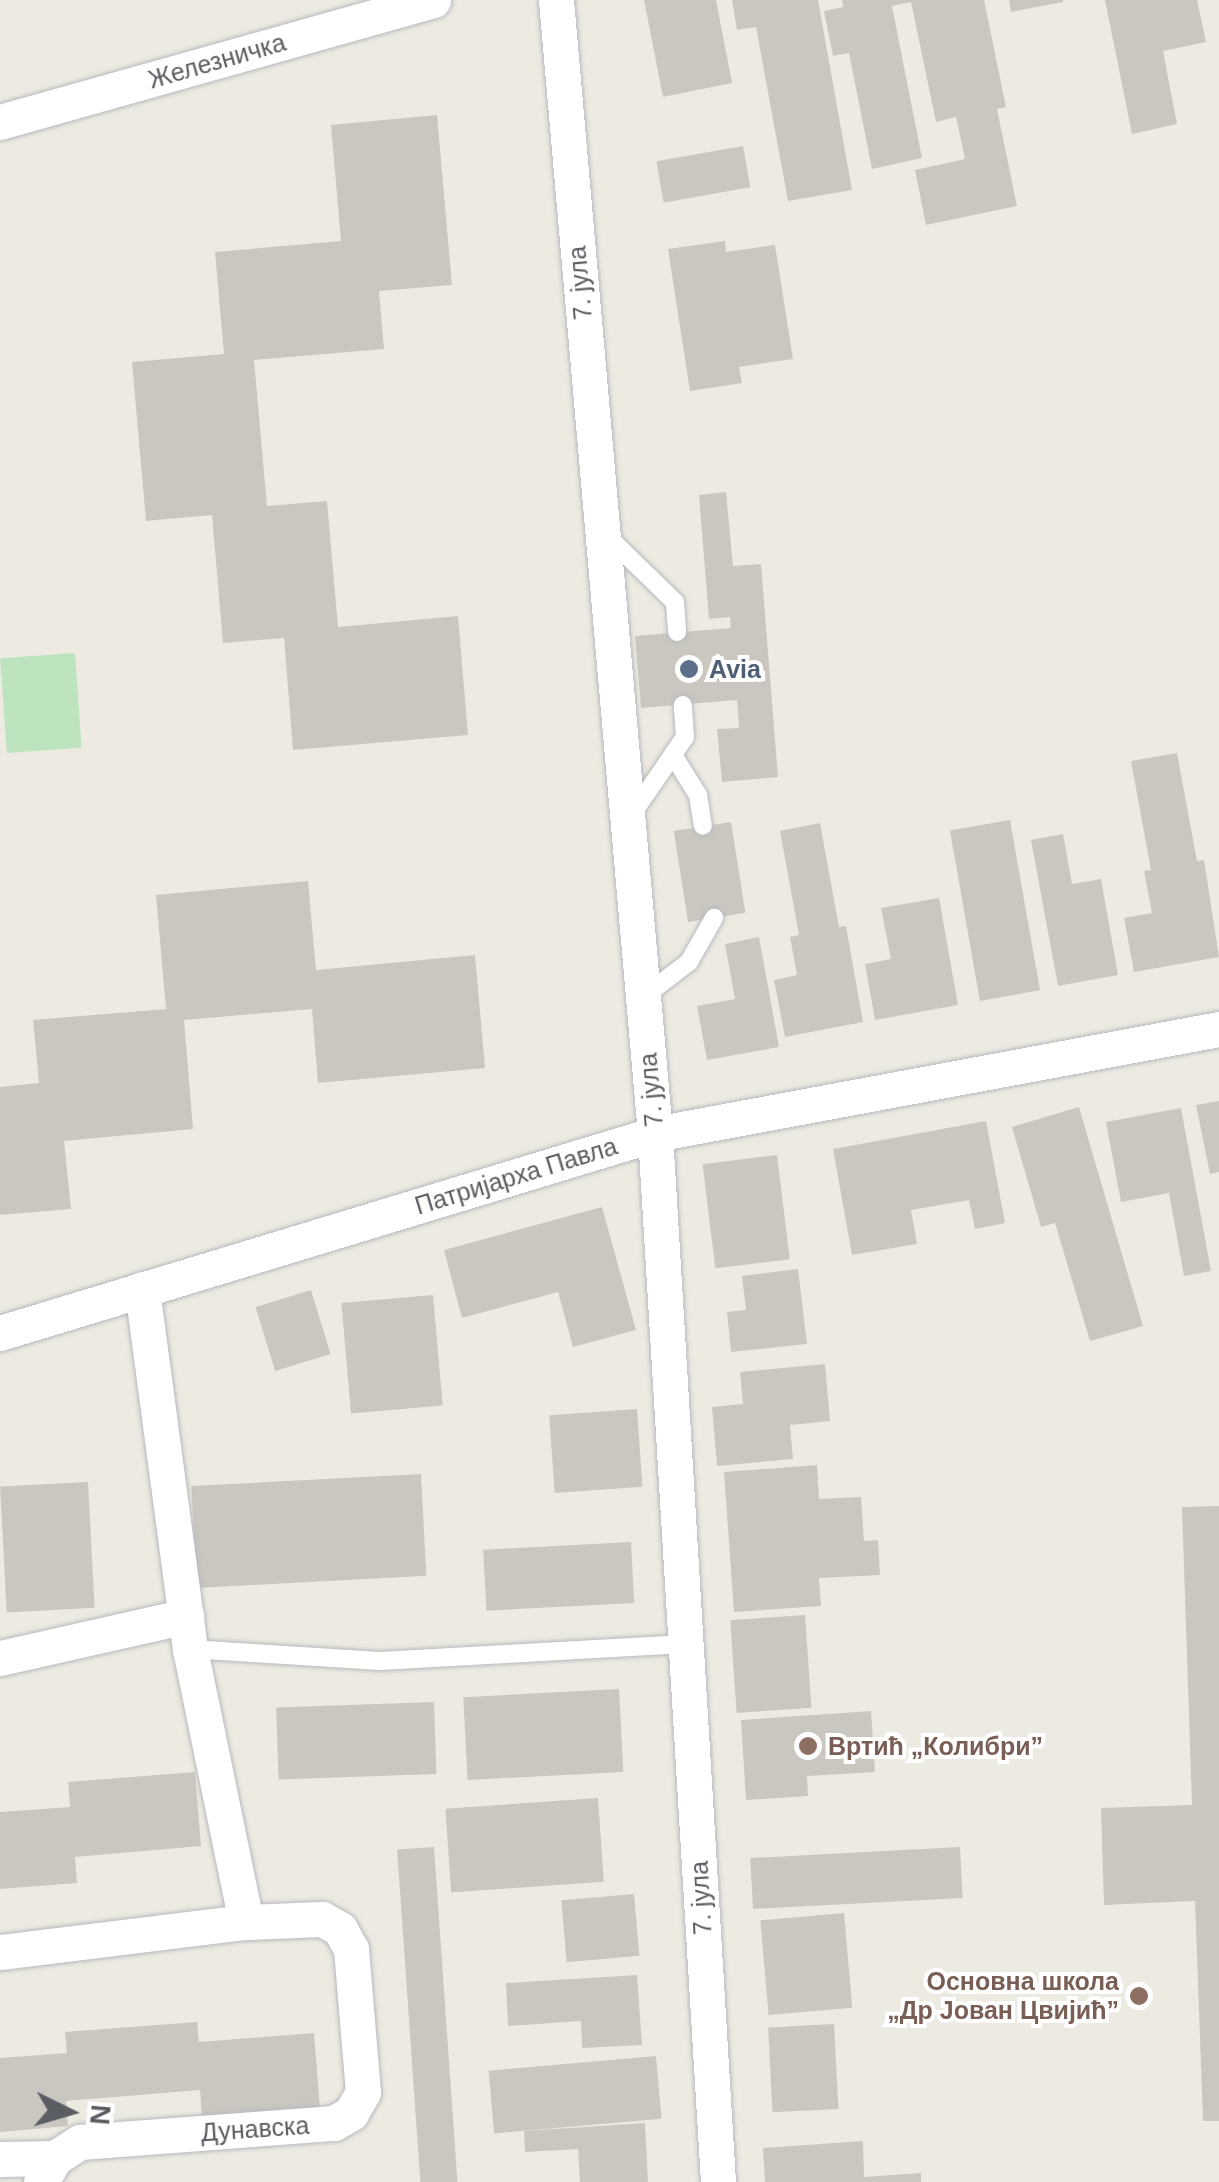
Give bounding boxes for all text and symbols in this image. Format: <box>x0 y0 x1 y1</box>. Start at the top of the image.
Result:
street label: Железничка <box>145 27 289 95</box>
street label: 7. јула <box>562 245 598 321</box>
place label: Avia <box>709 654 761 684</box>
marker: Avia <box>678 658 700 680</box>
street label: 7. јула <box>633 1052 669 1128</box>
street label: Патријарха Павла <box>411 1131 621 1221</box>
place label: Вртић „Колибри” <box>828 1731 1043 1761</box>
marker: Вртић „Колибри” <box>797 1735 819 1757</box>
street label: 7. јула <box>684 1860 718 1936</box>
place label: Основна школа „Др Јован Цвијић” <box>887 1967 1119 2026</box>
marker: Основна школа „Др Јован Цвијић” <box>1128 1985 1150 2007</box>
north arrow <box>20 2062 120 2162</box>
text: N <box>84 2103 117 2126</box>
street label: Дунавска <box>200 2110 310 2148</box>

